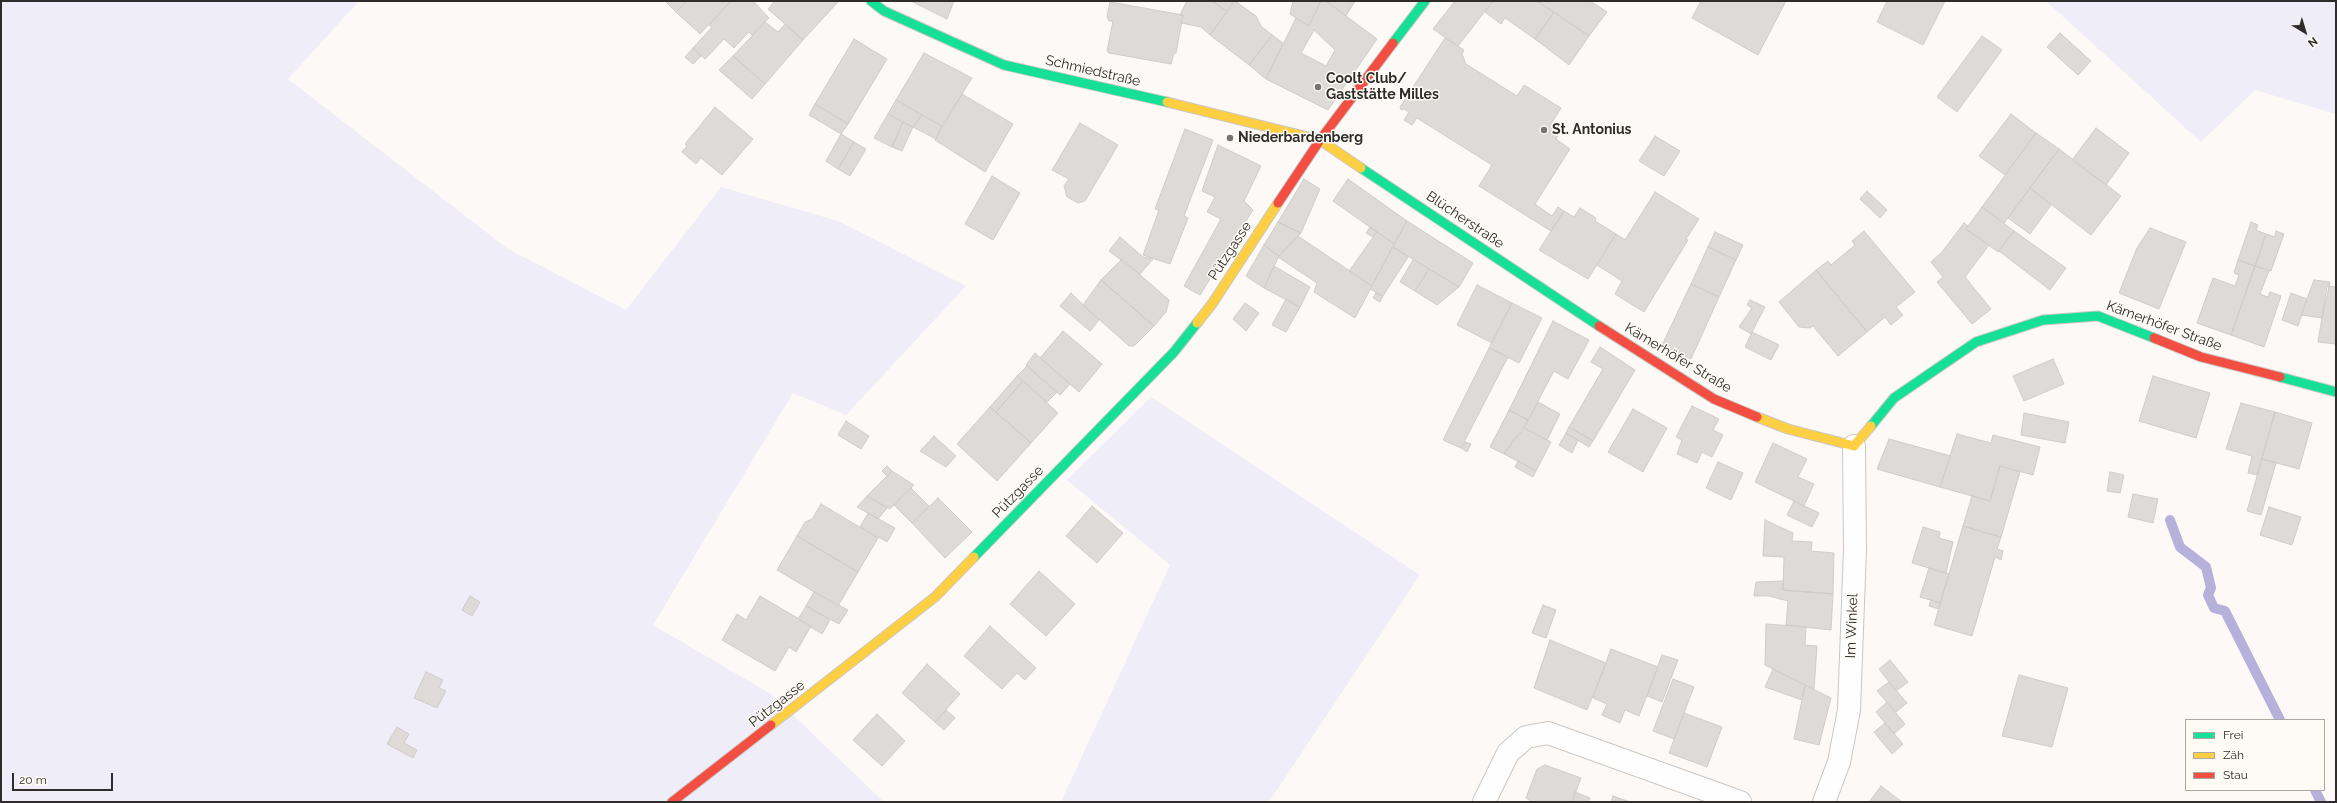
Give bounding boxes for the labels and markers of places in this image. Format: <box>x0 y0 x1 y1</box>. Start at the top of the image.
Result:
place label: Coolt Club/ Gaststätte Milles <box>1326 71 1439 104</box>
marker: Coolt Club/ Gaststätte Milles <box>1313 82 1323 92</box>
place label: St. Antonius <box>1552 122 1631 138</box>
marker: St. Antonius <box>1539 125 1549 135</box>
place label: Niederbardenberg <box>1238 130 1363 146</box>
marker: Niederbardenberg <box>1225 133 1235 143</box>

